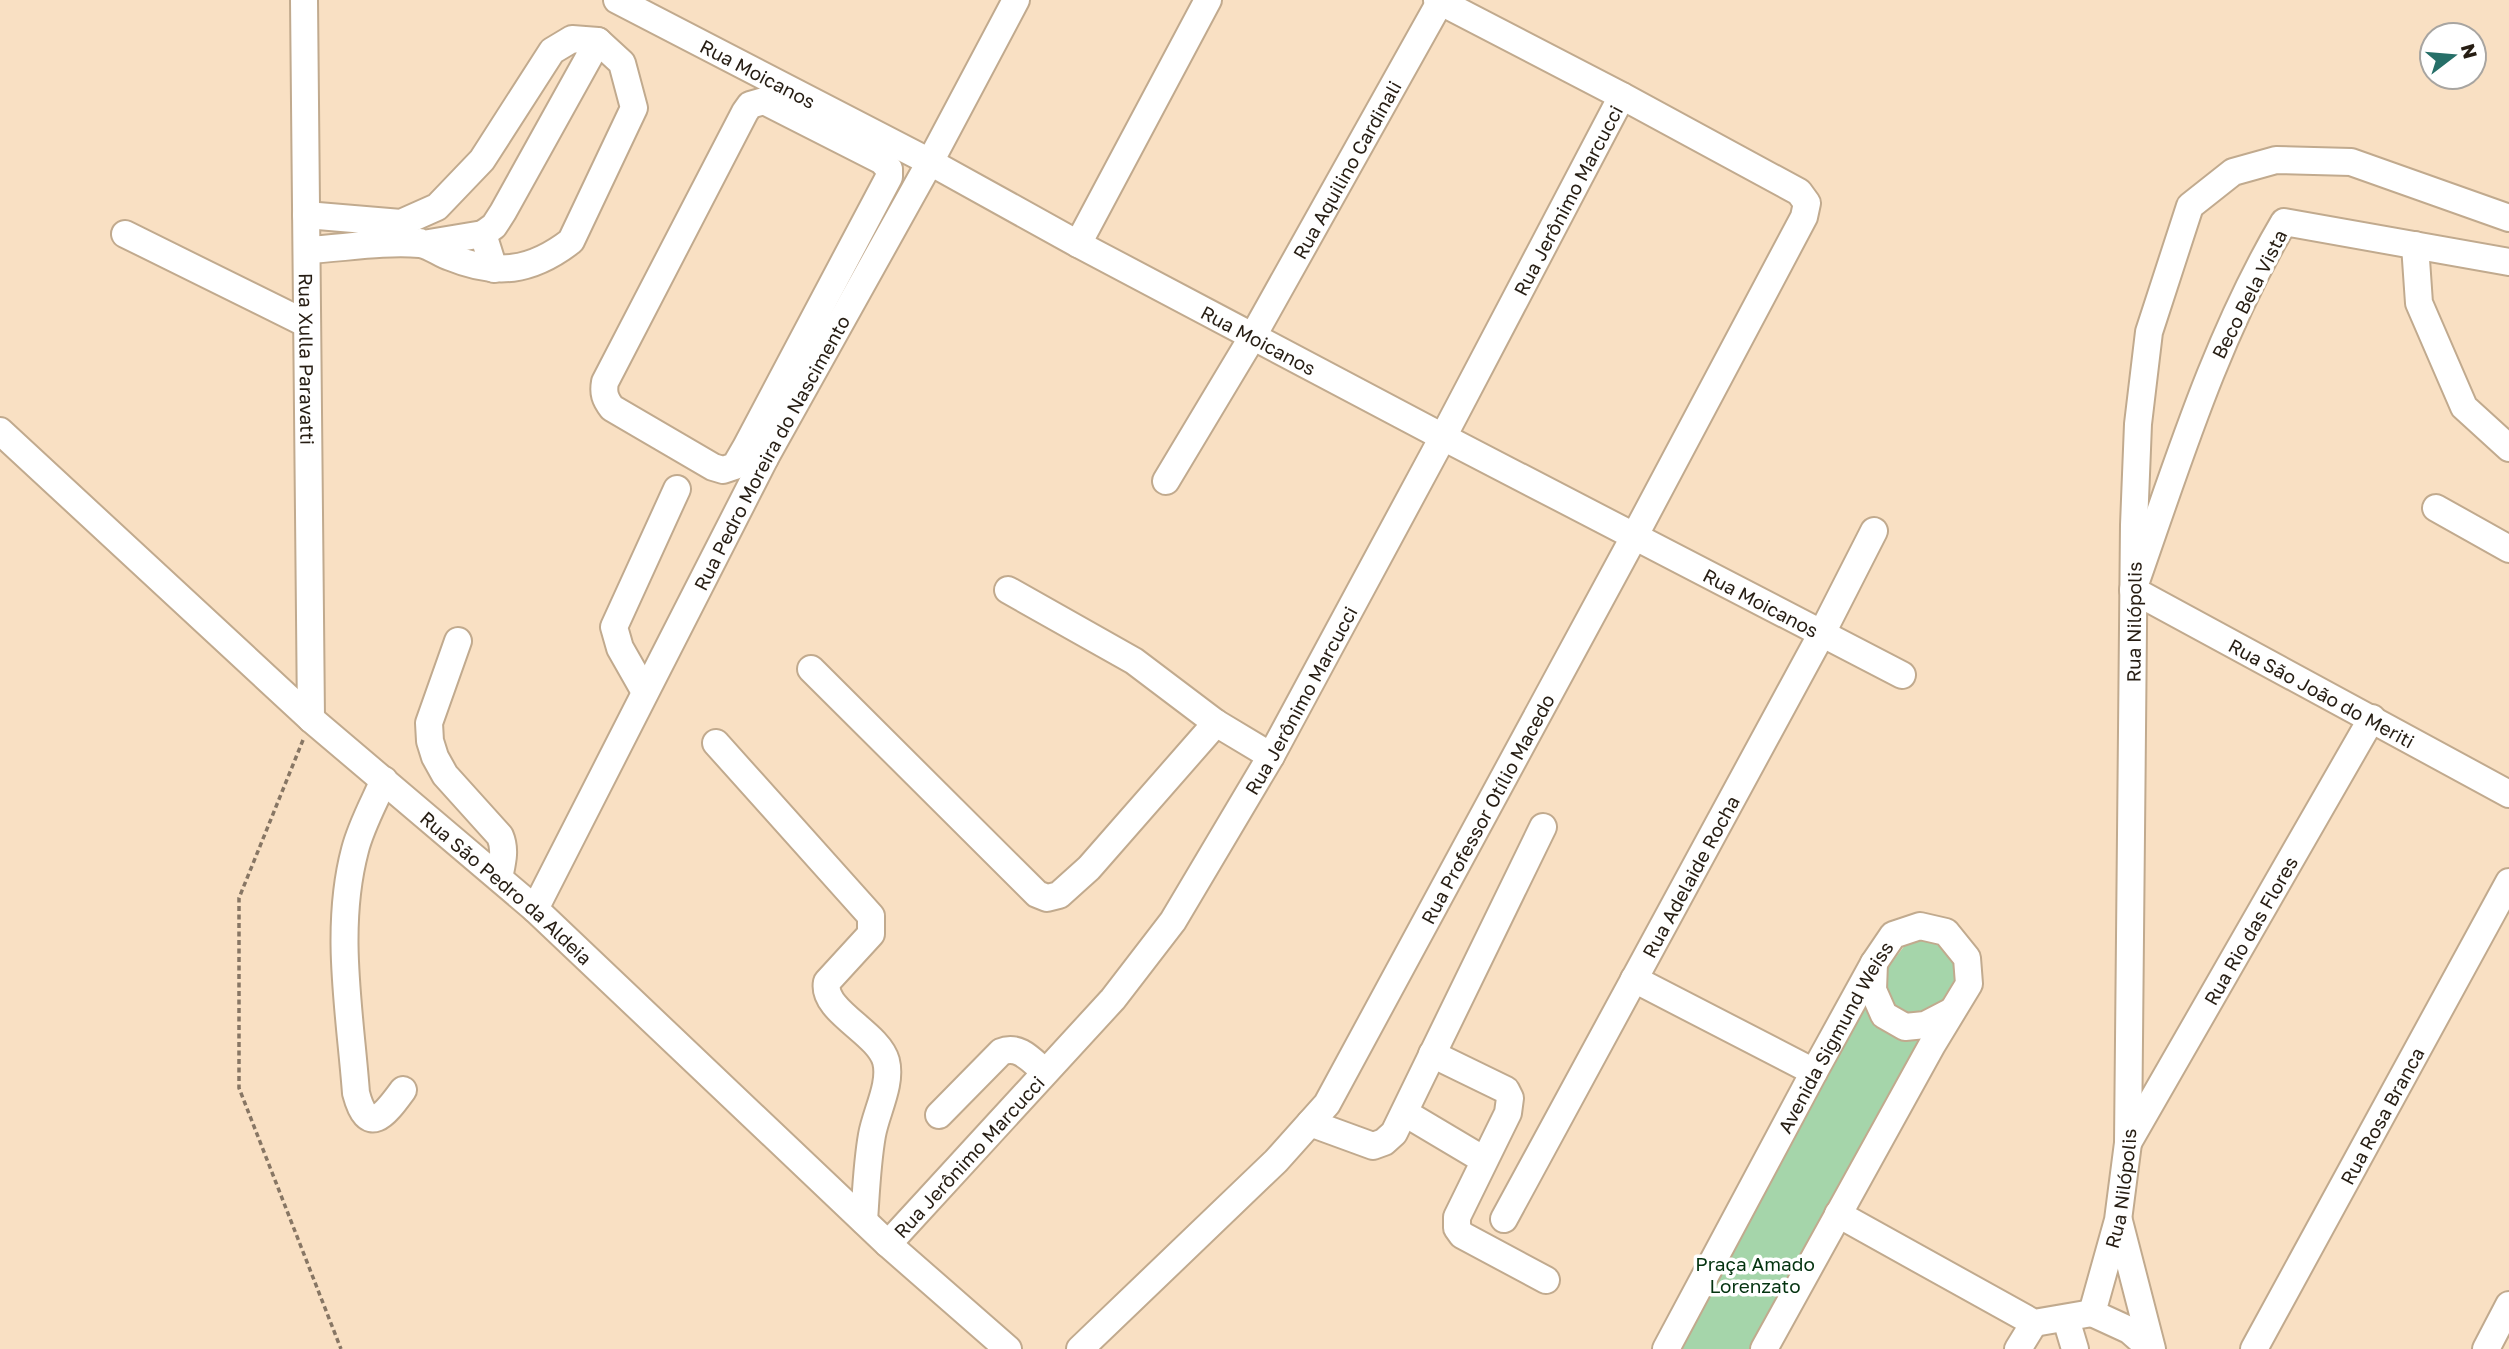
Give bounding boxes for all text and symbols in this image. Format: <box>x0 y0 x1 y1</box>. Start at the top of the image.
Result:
north arrow <box>2418 21 2488 91</box>
street label: Rua Moicanos <box>697 34 820 112</box>
text: N <box>2457 41 2483 61</box>
street label: Rua Aquilino Cardinali <box>1287 76 1405 263</box>
street label: Rua Jerônimo Marcucci <box>1508 101 1627 299</box>
street label: Beco Bela Vista <box>2207 226 2291 362</box>
street label: Rua Xulla Paravatti <box>295 273 320 445</box>
street label: Rua Moicanos <box>1197 300 1320 379</box>
street label: Rua Pedro Moreira do Nascimento <box>688 311 854 594</box>
street label: Rua Nilópolis <box>2121 562 2145 683</box>
street label: Rua Moicanos <box>1700 563 1823 641</box>
street label: Rua Jerônimo Marcucci <box>1239 602 1361 799</box>
street label: Rua São João do Meriti <box>2225 633 2419 752</box>
street label: Rua Professor Otílio Macedo <box>1415 690 1559 928</box>
street label: Rua Adelaide Rocha <box>1637 791 1743 961</box>
street label: Rua São Pedro da Aldeia <box>416 806 597 969</box>
street label: Rua Rio das Flores <box>2198 852 2302 1009</box>
street label: Avenida Sigmund Weiss <box>1772 936 1897 1137</box>
street label: Rua Rosa Branca <box>2335 1043 2428 1188</box>
street label: Rua Jerônimo Marcucci <box>888 1071 1049 1242</box>
street label: Rua Nilópolis <box>2099 1129 2140 1251</box>
park label: Praça Amado Lorenzato <box>1695 1252 1815 1297</box>

